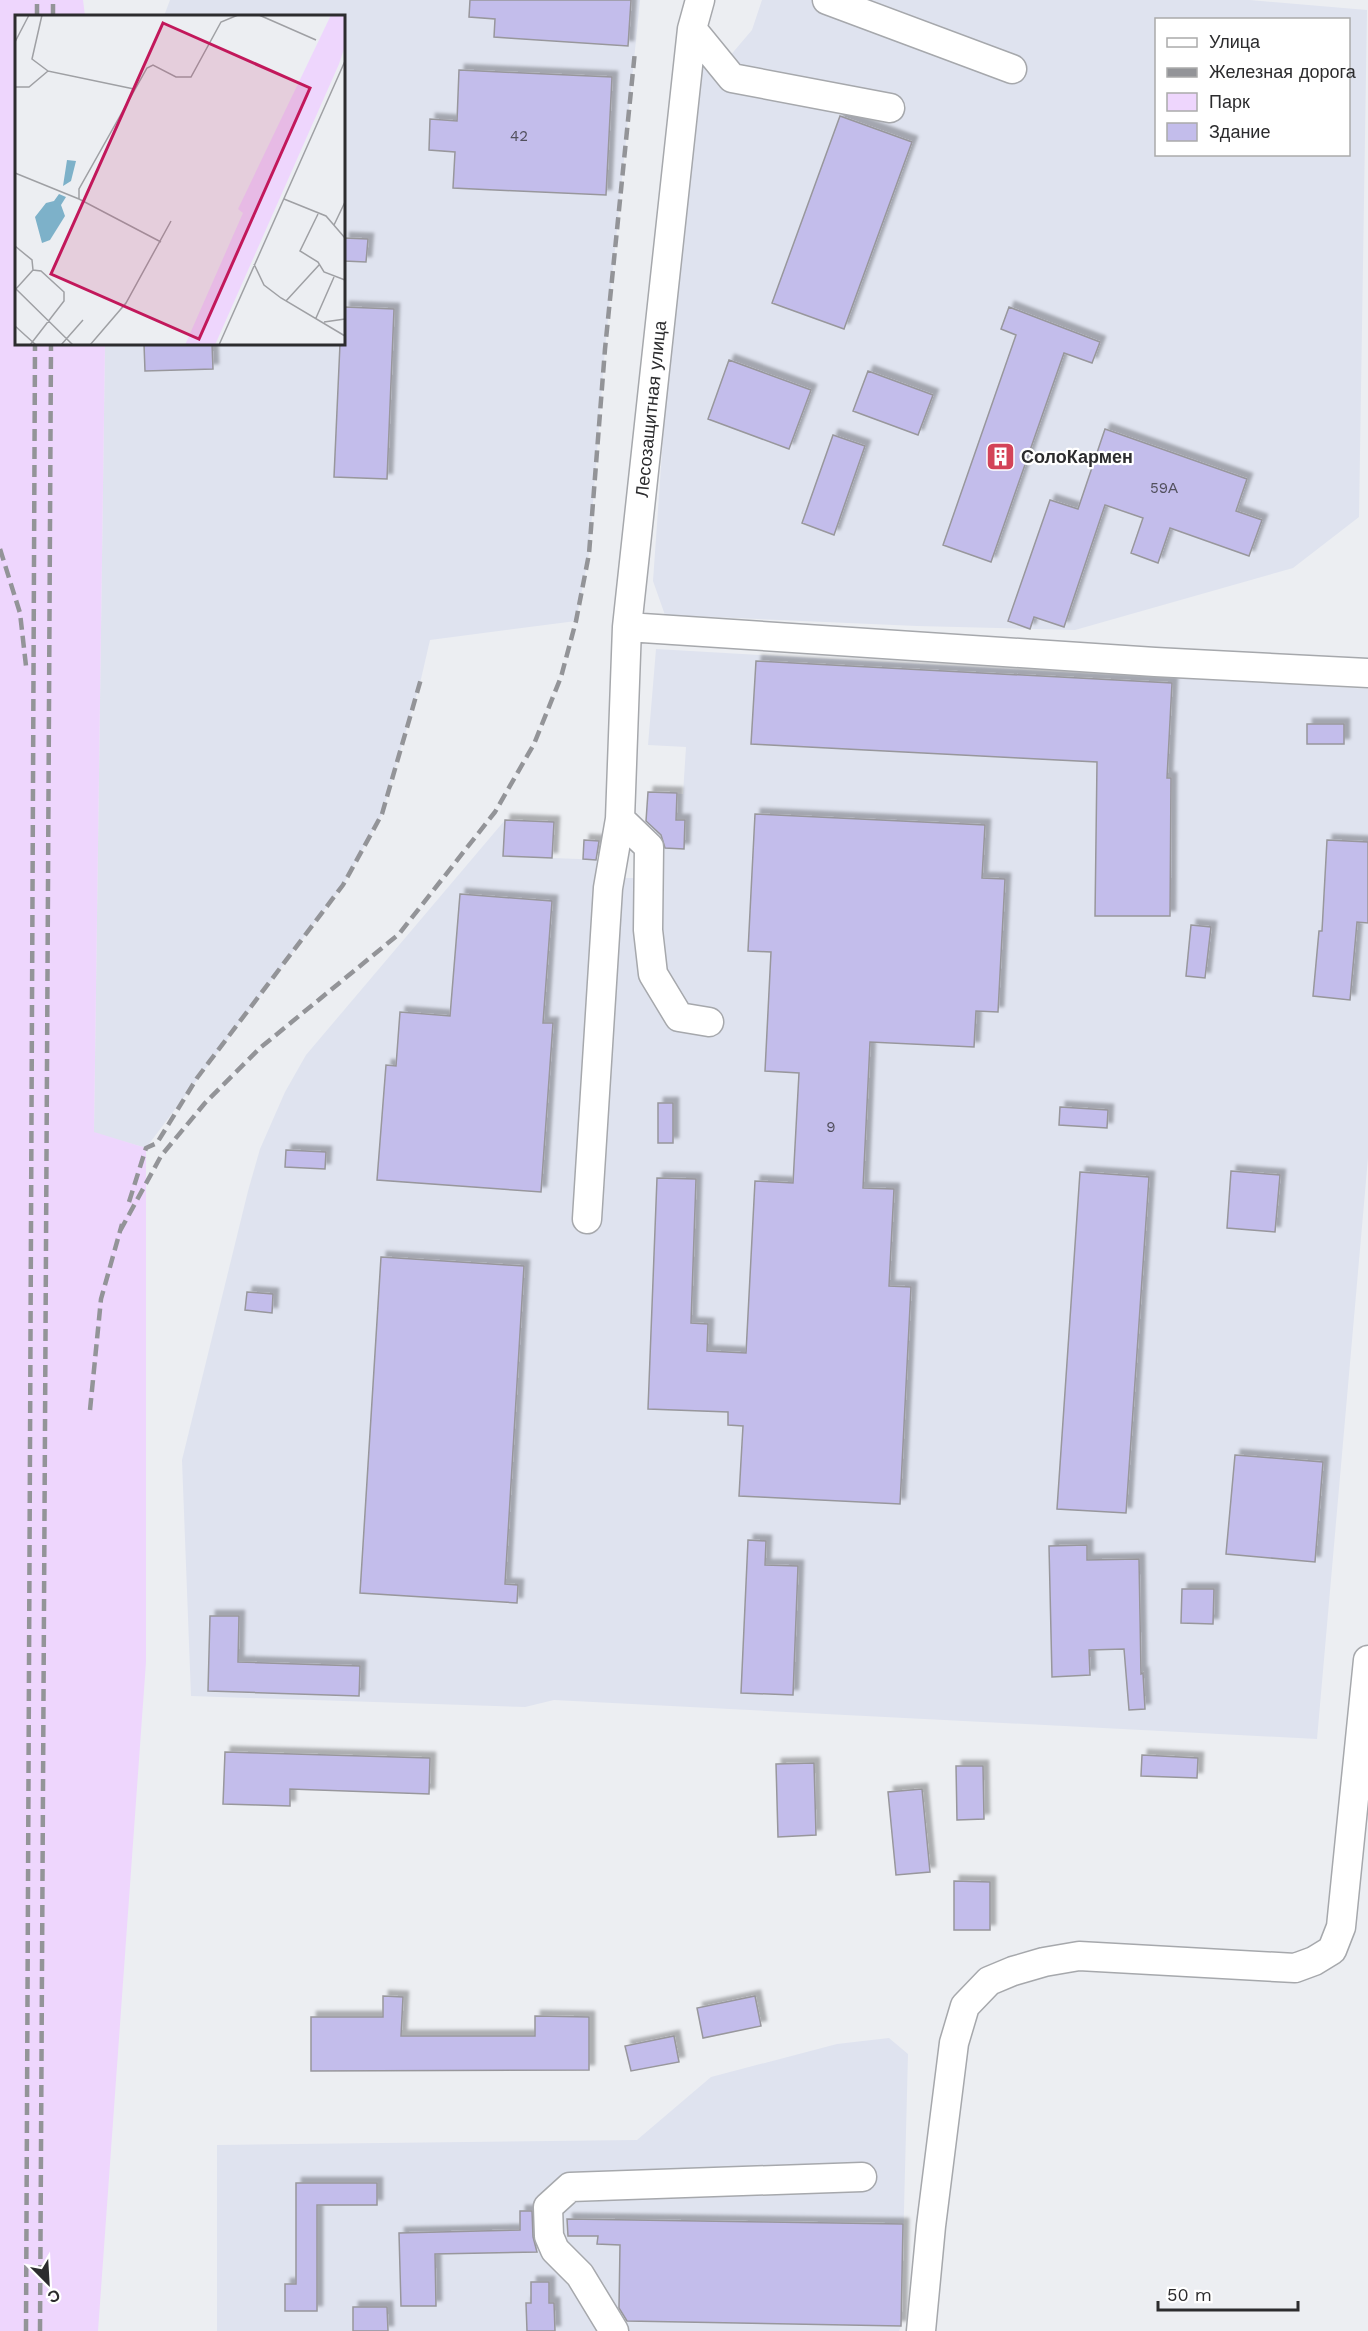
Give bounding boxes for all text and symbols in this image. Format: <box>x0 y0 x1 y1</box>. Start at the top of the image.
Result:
inset map <box>15 15 345 345</box>
legend <box>1155 18 1350 156</box>
text: Улица <box>1209 31 1261 52</box>
text: Железная дорога <box>1209 61 1357 82</box>
text: Парк <box>1209 91 1250 112</box>
text: Здание <box>1209 121 1270 142</box>
house number: 42 <box>510 127 528 145</box>
street label: Лесозащитная улица <box>631 319 670 498</box>
building icon: СолоКармен <box>984 441 1016 473</box>
place label: СолоКармен <box>1021 446 1133 467</box>
house number: 59А <box>1150 479 1178 497</box>
house number: 9 <box>826 1118 836 1136</box>
north arrow <box>18 2253 78 2313</box>
scale bar <box>1158 2274 1298 2312</box>
text: 50 m <box>1167 2284 1212 2305</box>
text: С <box>44 2285 63 2307</box>

